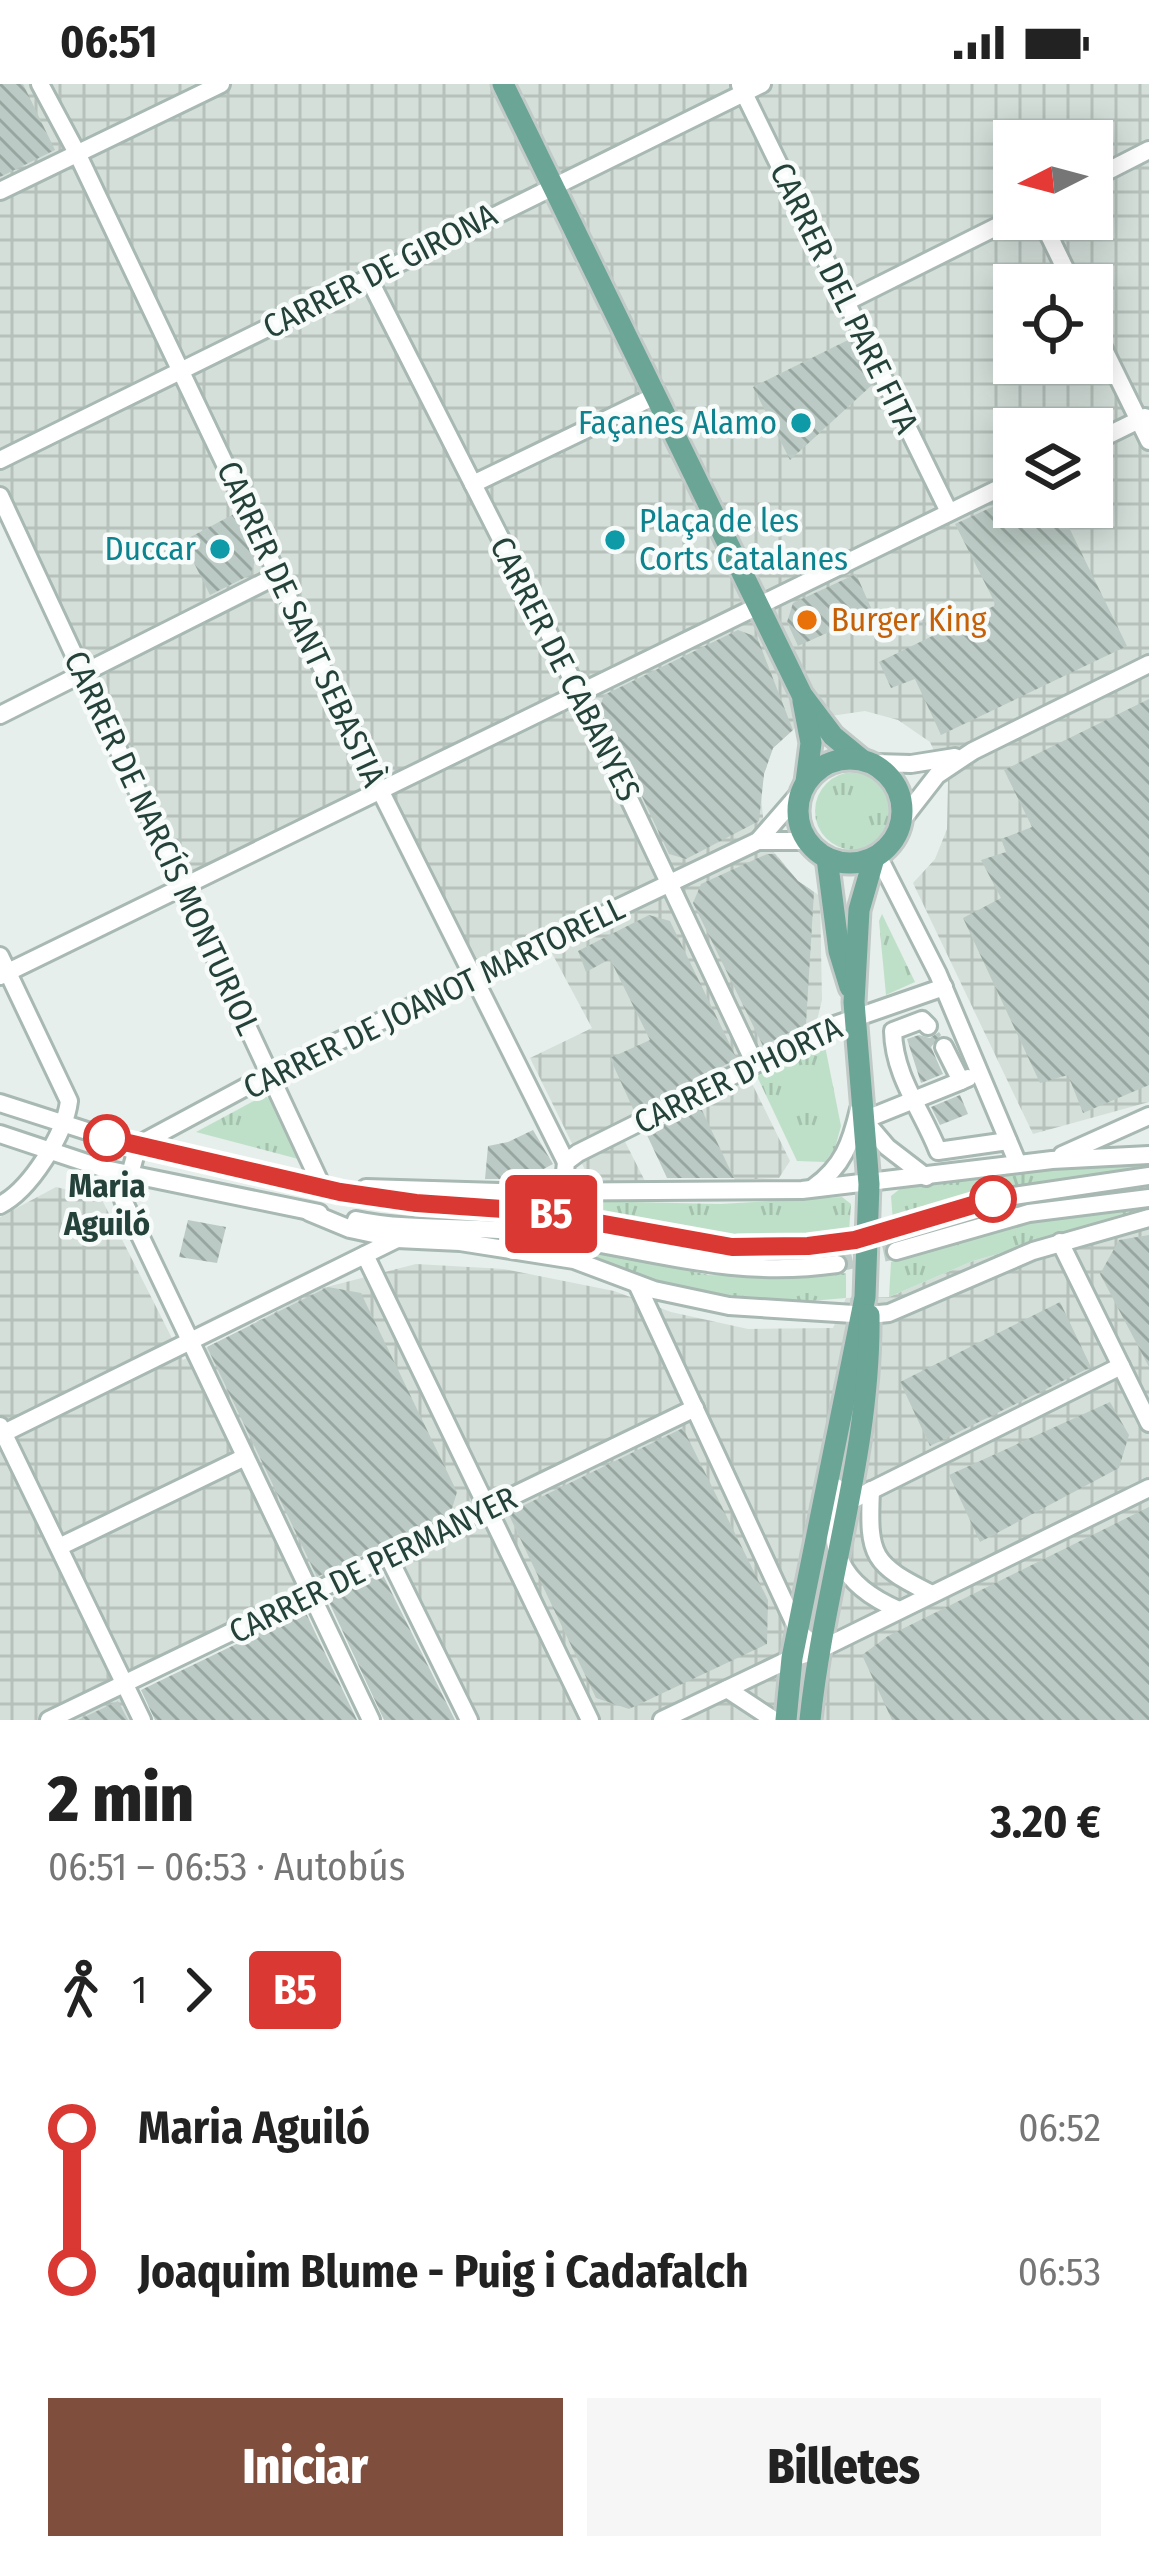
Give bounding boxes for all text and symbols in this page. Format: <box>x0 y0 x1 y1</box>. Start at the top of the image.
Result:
text: 06:51 <box>60 15 157 69</box>
north arrow <box>993 120 1113 240</box>
map controls <box>993 120 1113 528</box>
street label: CARRER DEL PARE FITA <box>761 156 927 440</box>
street label: CARRER DE GIRONA <box>256 195 504 347</box>
button: locate <box>993 264 1113 384</box>
place label: Façanes Alamo <box>578 403 777 443</box>
button: layers <box>993 408 1113 528</box>
marker: Façanes Alamo <box>788 410 814 436</box>
street label: CARRER DE SANT SEBASTIÀ <box>208 455 394 794</box>
place label: Plaça de les Corts Catalanes <box>639 501 848 579</box>
marker: Plaça de les Corts Catalanes <box>602 527 628 553</box>
place label: Duccar <box>105 529 196 569</box>
street label: CARRER DE CABANYES <box>481 530 649 808</box>
marker: Duccar <box>207 536 233 562</box>
place label: Burger King <box>831 600 987 640</box>
marker: Burger King <box>794 607 820 633</box>
street label: CARRER DE NARCÍS MONTURIOL <box>55 645 269 1042</box>
street label: CARRER DE JOANOT MARTORELL <box>237 888 631 1108</box>
street label: CARRER D'HORTA <box>628 1007 849 1143</box>
marker: Maria Aguiló <box>85 1116 129 1160</box>
place label: Maria Aguiló <box>63 1166 150 1244</box>
line badge: B5 <box>497 1175 605 1253</box>
unlabelled marker <box>971 1177 1015 1221</box>
text: B5 <box>529 1189 573 1239</box>
street label: CARRER DE PERMANYER <box>223 1478 523 1652</box>
text: 2 min <box>48 1759 194 1838</box>
text: 3.20 € <box>991 1795 1101 1849</box>
text: 06:51 – 06:53 · Autobús <box>48 1844 405 1890</box>
icon: walk <box>48 1957 114 2023</box>
icon: forward <box>165 1957 231 2023</box>
text: B5 <box>273 1965 317 2015</box>
text: 1 <box>132 1967 147 2013</box>
text: Maria Aguiló <box>138 2101 370 2155</box>
text: 06:52 <box>1018 2105 1101 2151</box>
text: Joaquim Blume - Puig i Cadafalch <box>138 2245 749 2299</box>
text: 06:53 <box>1018 2249 1101 2295</box>
button: Iniciar <box>48 2398 563 2536</box>
button: Billetes <box>587 2398 1101 2536</box>

